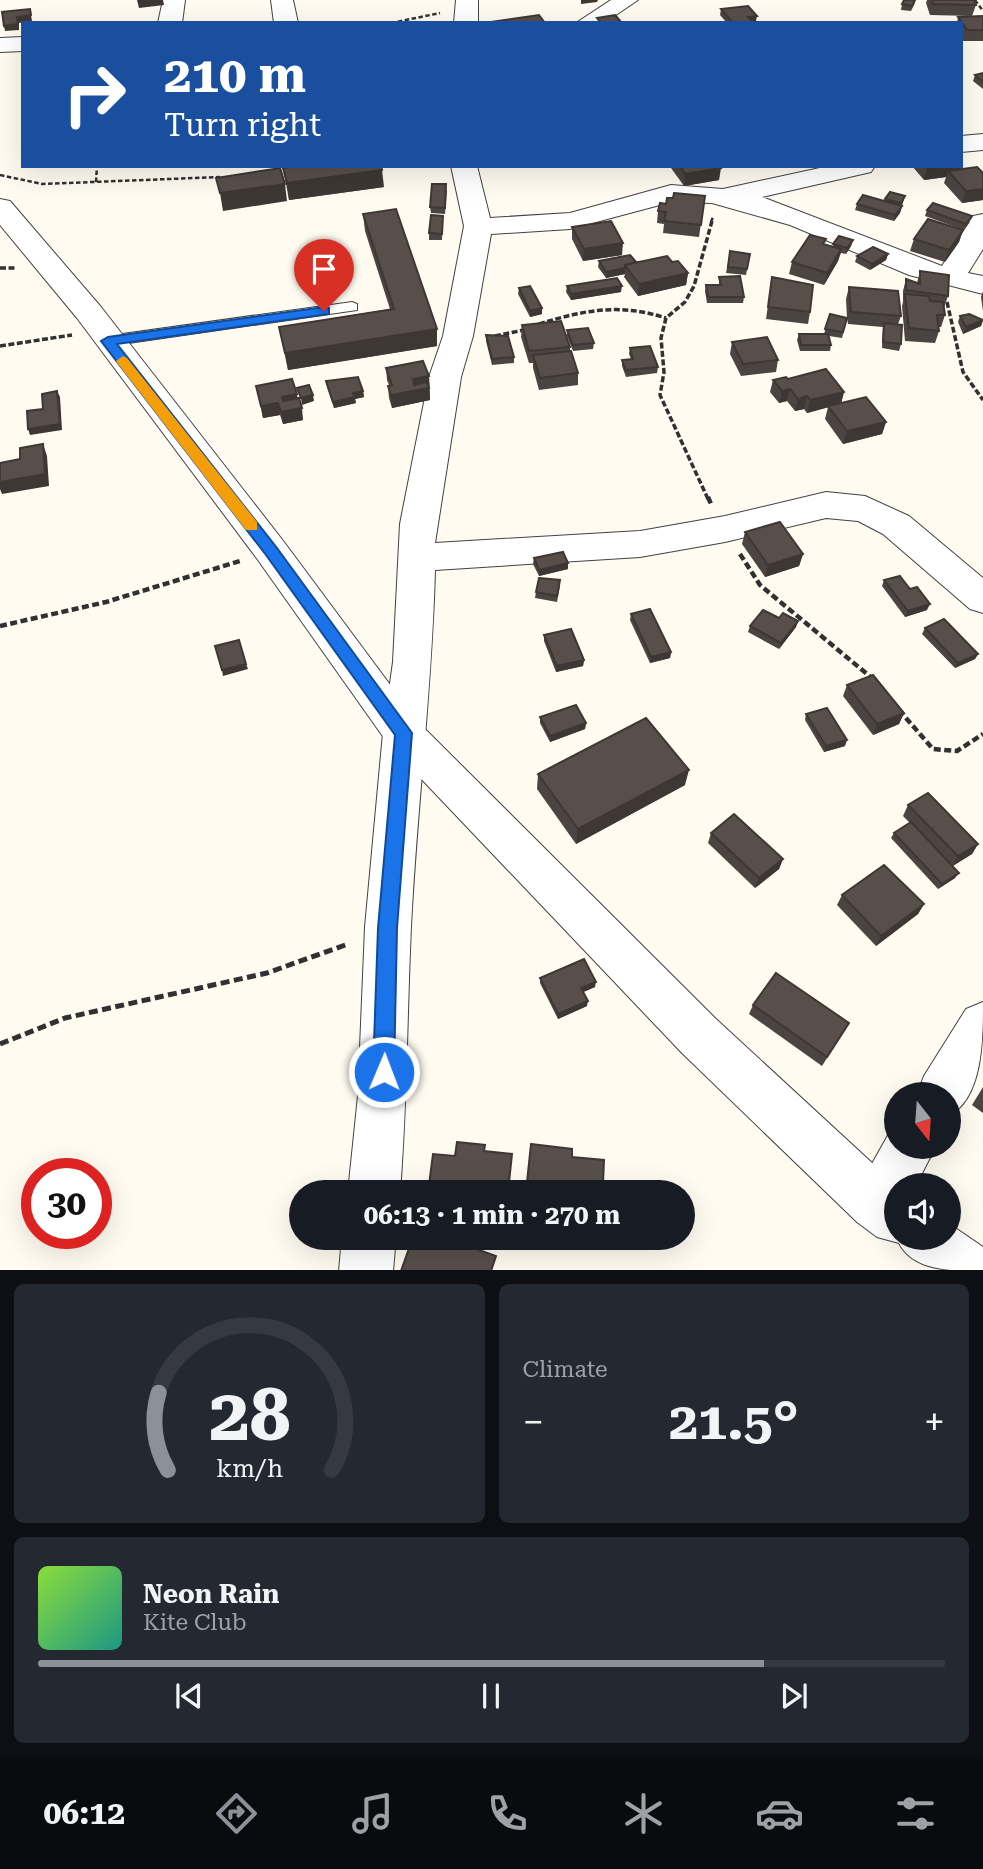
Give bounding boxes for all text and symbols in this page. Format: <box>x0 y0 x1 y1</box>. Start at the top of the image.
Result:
text: 210 m <box>164 47 306 104</box>
icon: right <box>49 49 140 140</box>
text: Turn right <box>164 106 321 144</box>
pin <box>294 239 354 311</box>
icon: arrive <box>305 250 343 288</box>
position arrow <box>347 1035 421 1109</box>
north arrow <box>884 1082 961 1158</box>
map controls <box>884 1082 961 1250</box>
speed limit sign: 30 <box>21 1158 112 1249</box>
button: sound <box>884 1173 961 1250</box>
text: 06:13 · 1 min · 270 m <box>364 1200 620 1230</box>
text: Climate <box>523 1356 608 1383</box>
text: 28 <box>208 1373 290 1458</box>
text: 21.5° <box>669 1391 799 1452</box>
text: − <box>523 1400 544 1444</box>
text: + <box>924 1400 945 1444</box>
text: km/h <box>216 1453 283 1482</box>
text: Neon Rain <box>143 1579 279 1609</box>
text: Kite Club <box>143 1609 247 1636</box>
icon: previous <box>170 1677 208 1715</box>
icon: pause <box>472 1677 510 1715</box>
icon: next <box>775 1677 813 1715</box>
icon: directions <box>212 1789 261 1838</box>
icon: music <box>348 1789 397 1838</box>
icon: phone <box>483 1789 532 1838</box>
icon: climate <box>619 1789 668 1838</box>
icon: car <box>755 1789 804 1838</box>
icon: filters <box>891 1789 940 1838</box>
text: 06:12 <box>43 1794 125 1832</box>

